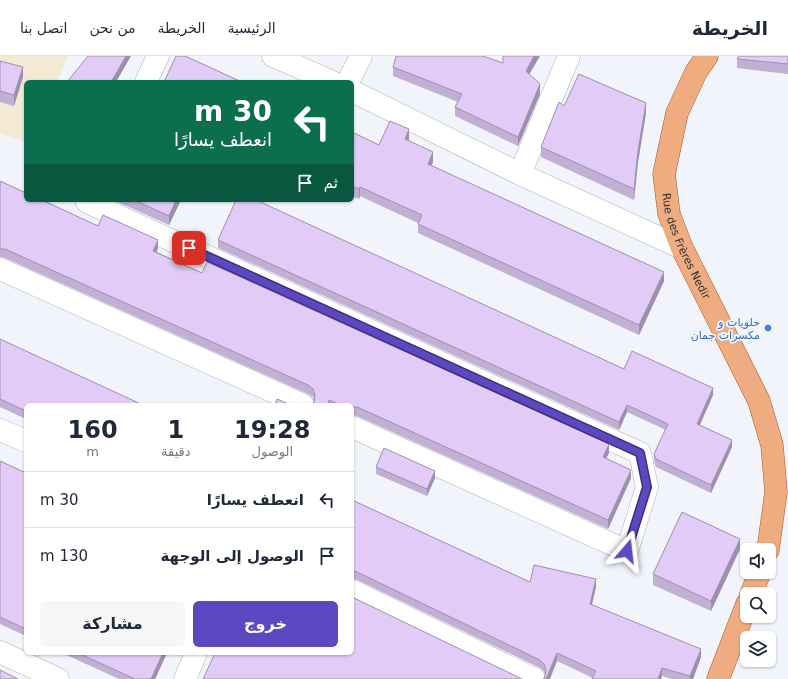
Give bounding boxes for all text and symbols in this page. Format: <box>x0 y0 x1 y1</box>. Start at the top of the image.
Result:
text: الخريطة <box>692 17 768 39</box>
text: اتصل بنا <box>20 20 67 36</box>
text: من نحن <box>89 20 136 36</box>
text: الخريطة <box>158 20 205 36</box>
text: الرئيسية <box>227 20 276 36</box>
text: 30 m <box>194 95 272 128</box>
icon: left <box>286 96 338 148</box>
text: انعطف يسارًا <box>174 129 272 150</box>
icon: arrive <box>294 172 316 194</box>
text: ثم <box>324 174 338 192</box>
street label: Rue des Frères Nedir <box>659 192 713 302</box>
pin <box>172 231 206 265</box>
icon: arrive <box>178 237 200 259</box>
place label: حلويات و مكسرات جمان <box>691 316 760 342</box>
marker: حلويات و مكسرات جمان <box>763 323 773 333</box>
text: 160 <box>68 416 118 444</box>
text: 1 <box>168 416 184 444</box>
text: 19:28 <box>234 416 311 444</box>
text: m <box>86 444 99 459</box>
text: دقيقة <box>161 444 191 459</box>
text: الوصول <box>252 444 293 459</box>
icon: left <box>316 489 338 511</box>
text: 30 m <box>40 491 79 509</box>
text: انعطف يسارًا <box>207 491 304 509</box>
position arrow <box>606 530 648 572</box>
map controls <box>740 543 776 667</box>
button: sound <box>740 543 776 579</box>
icon: arrive <box>316 545 338 567</box>
text: 130 m <box>40 547 88 565</box>
text: الوصول إلى الوجهة <box>161 547 304 565</box>
button: search <box>740 587 776 623</box>
button: مشاركة <box>40 601 185 647</box>
button: خروج <box>193 601 338 647</box>
button: layers <box>740 631 776 667</box>

